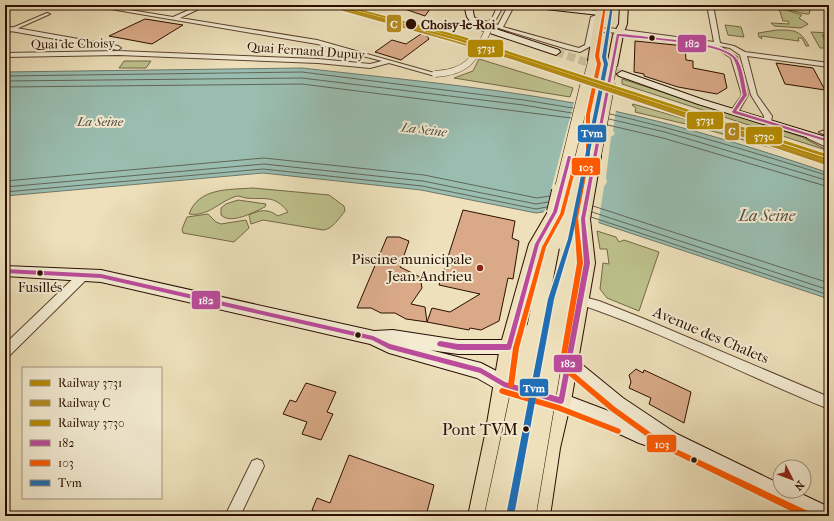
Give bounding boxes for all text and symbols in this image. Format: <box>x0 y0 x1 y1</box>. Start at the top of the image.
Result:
line badge: C <box>386 14 402 33</box>
marker: Choisy-le-Roi <box>404 17 418 31</box>
place label: Choisy-le-Roi <box>421 17 495 33</box>
text: C <box>390 18 398 31</box>
unlabelled marker <box>647 33 657 43</box>
line badge: 182 <box>677 34 707 53</box>
street label: Quai de Choisy <box>31 35 116 52</box>
text: 182 <box>684 37 700 50</box>
street label: Quai Fernand Dupuy <box>246 39 367 62</box>
line badge: 3731 <box>467 39 504 58</box>
text: 3731 <box>477 42 495 55</box>
line badge: 3731 <box>686 111 724 130</box>
water label: La Seine <box>76 114 124 129</box>
text: 3731 <box>696 114 714 127</box>
water label: La Seine <box>399 119 448 140</box>
line badge: C <box>724 122 740 141</box>
line badge: Tvm <box>577 124 607 143</box>
text: C <box>728 125 736 138</box>
line badge: 3730 <box>745 126 783 145</box>
text: Tvm <box>580 127 604 140</box>
text: 3730 <box>754 130 774 143</box>
line badge: 103 <box>571 157 601 176</box>
text: 103 <box>579 161 594 174</box>
water label: La Seine <box>738 206 796 225</box>
place label: Piscine municipale Jean Andrieu <box>351 250 473 285</box>
marker: Piscine municipale Jean Andrieu <box>475 263 485 273</box>
marker: Fusillés <box>35 268 45 278</box>
place label: Fusillés <box>18 279 62 296</box>
line badge: 182 <box>191 290 221 310</box>
text: 182 <box>198 294 214 307</box>
street label: Avenue des Chalets <box>650 302 772 368</box>
unlabelled marker <box>353 330 363 340</box>
line badge: 182 <box>553 354 583 373</box>
text: 182 <box>560 357 576 370</box>
legend <box>22 367 162 499</box>
text: Railway 3731 <box>58 376 122 390</box>
line badge: Tvm <box>519 378 549 397</box>
text: Tvm <box>522 382 546 395</box>
text: Railway C <box>58 396 110 410</box>
text: Railway 3730 <box>58 416 125 430</box>
place label: Pont TVM <box>442 419 518 439</box>
marker: Pont TVM <box>521 424 531 434</box>
line badge: 103 <box>646 434 677 453</box>
text: 182 <box>58 436 74 450</box>
text: 103 <box>655 438 670 451</box>
unlabelled marker <box>689 455 699 465</box>
text: 103 <box>58 456 74 470</box>
north arrow <box>772 459 812 499</box>
text: Tvm <box>58 476 82 490</box>
text: N <box>791 478 807 493</box>

